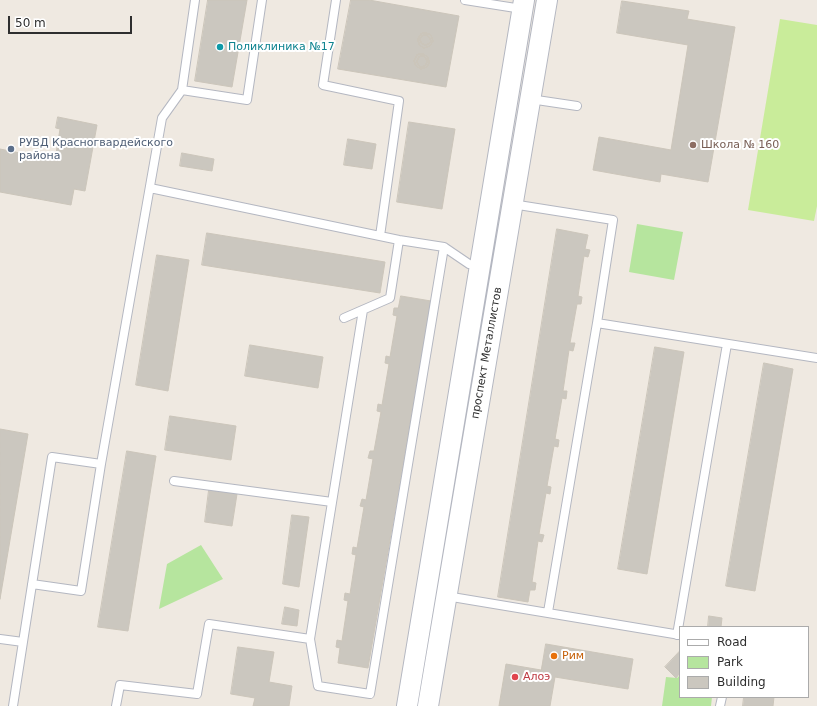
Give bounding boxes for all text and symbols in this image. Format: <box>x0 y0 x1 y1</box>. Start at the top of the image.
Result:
scale bar <box>10 8 134 34</box>
text: 50 m <box>15 16 46 30</box>
place label: Поликлиника №17 <box>228 40 335 54</box>
marker: Поликлиника №17 <box>215 42 225 52</box>
place label: РУВД Красногвардейского района <box>19 136 173 162</box>
place label: Школа № 160 <box>701 138 779 152</box>
marker: Школа № 160 <box>688 140 698 150</box>
marker: РУВД Красногвардейского района <box>6 144 16 154</box>
street label: проспект Металлистов <box>469 286 505 420</box>
legend <box>679 626 809 698</box>
text: Road <box>717 635 747 649</box>
place label: Рим <box>562 649 584 663</box>
marker: Рим <box>549 651 559 661</box>
text: Park <box>717 655 743 669</box>
place label: Алоэ <box>523 670 550 684</box>
marker: Алоэ <box>510 672 520 682</box>
text: Building <box>717 675 766 689</box>

